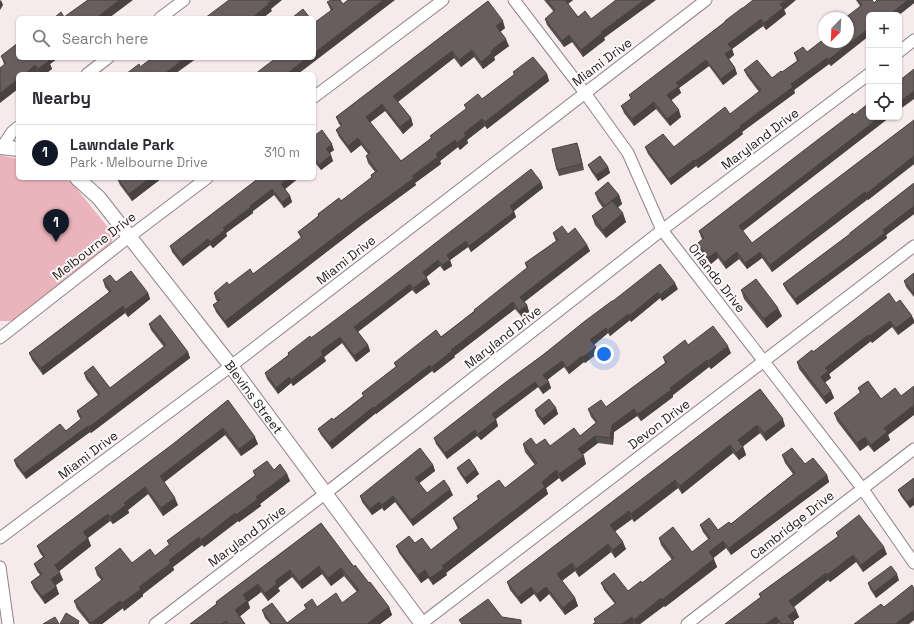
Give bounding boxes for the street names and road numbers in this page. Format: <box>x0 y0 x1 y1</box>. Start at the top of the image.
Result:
street label: Miami Drive <box>569 34 635 90</box>
street label: Maryland Drive <box>718 104 802 174</box>
street label: Melbourne Drive <box>49 208 139 284</box>
street label: Miami Drive <box>313 232 379 288</box>
street label: Orlando Drive <box>685 240 749 316</box>
street label: Maryland Drive <box>461 302 545 372</box>
street label: Blevins Street <box>221 357 287 437</box>
street label: Devon Drive <box>625 395 693 453</box>
street label: Miami Drive <box>55 427 121 483</box>
street label: Cambridge Drive <box>746 487 838 563</box>
street label: Maryland Drive <box>205 501 289 571</box>

